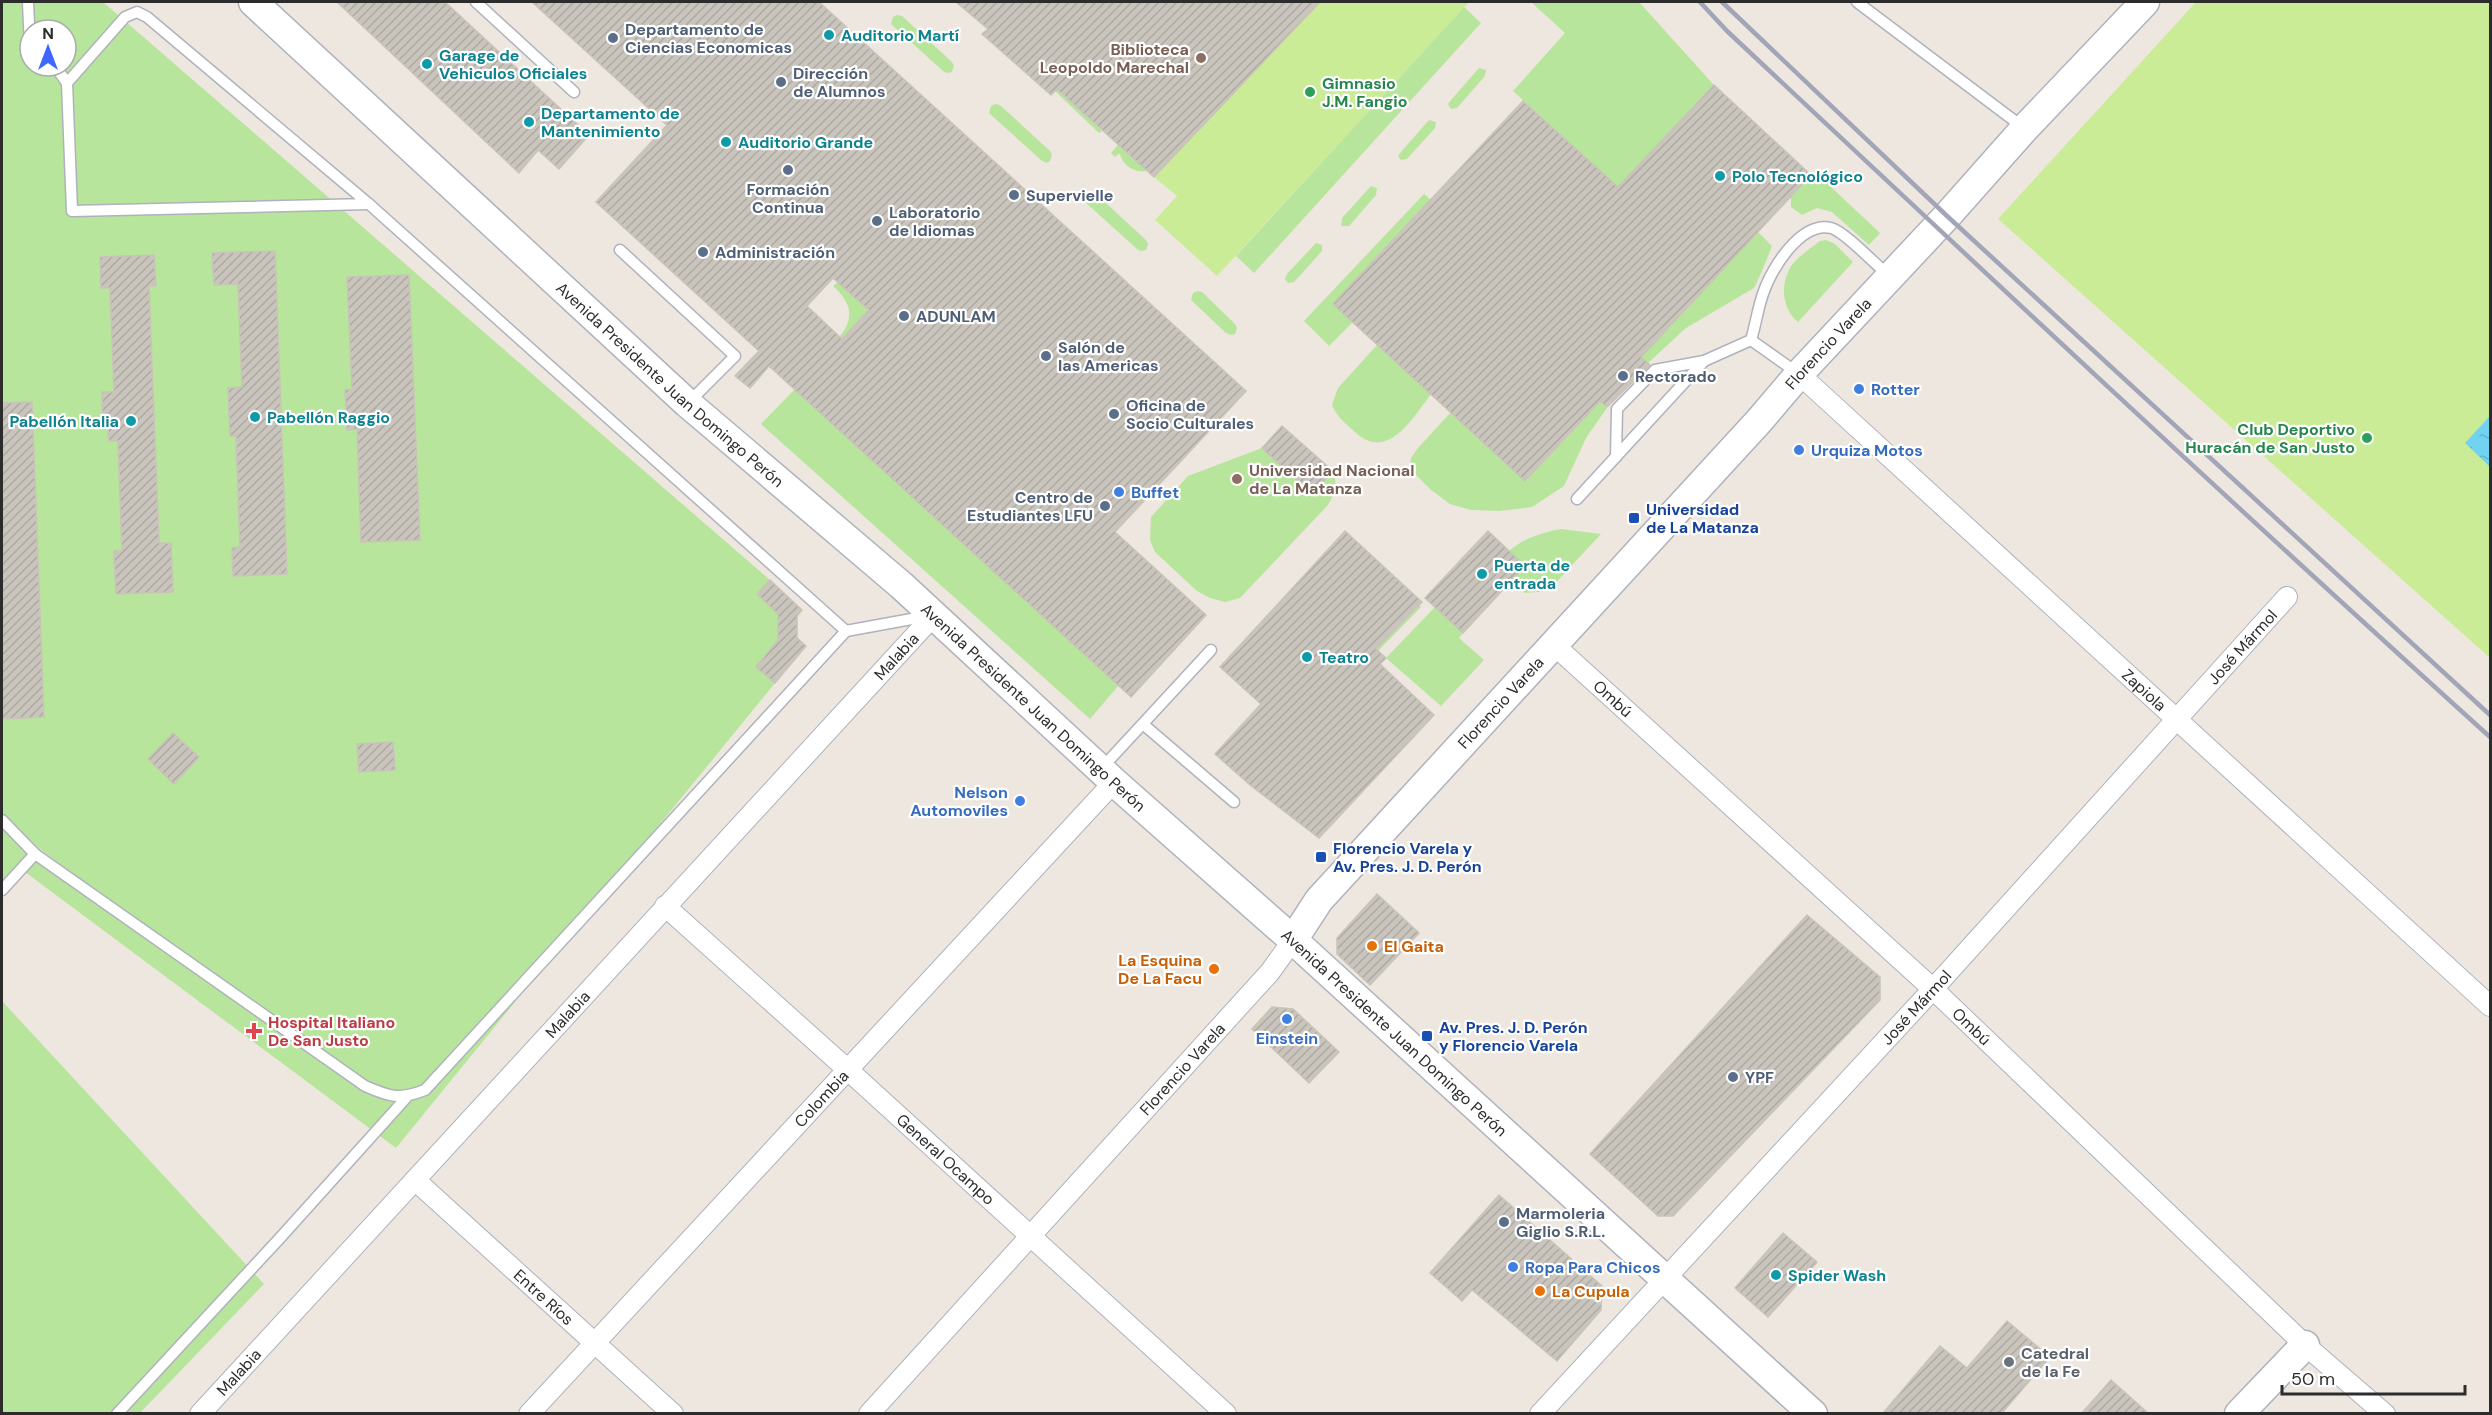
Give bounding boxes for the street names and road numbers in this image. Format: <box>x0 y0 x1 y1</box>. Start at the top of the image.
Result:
street label: Avenida Presidente Juan Domingo Perón <box>552 277 788 492</box>
street label: Florencio Varela <box>1781 293 1876 394</box>
street label: Avenida Presidente Juan Domingo Perón <box>916 599 1150 816</box>
street label: José Mármol <box>2203 605 2282 689</box>
street label: Malabia <box>869 628 924 685</box>
street label: Florencio Varela <box>1453 652 1548 753</box>
street label: Zapiola <box>2117 665 2171 716</box>
street label: Ombú <box>1589 676 1637 722</box>
street label: Avenida Presidente Juan Domingo Perón <box>1277 925 1511 1141</box>
street label: José Mármol <box>1877 966 1956 1049</box>
street label: Malabia <box>541 986 595 1043</box>
street label: Ombú <box>1948 1003 1995 1050</box>
street label: Florencio Varela <box>1135 1019 1230 1120</box>
street label: Colombia <box>790 1066 853 1132</box>
street label: General Ocampo <box>892 1109 999 1210</box>
street label: Entre Ríos <box>509 1265 578 1330</box>
street label: Malabia <box>212 1344 266 1400</box>

